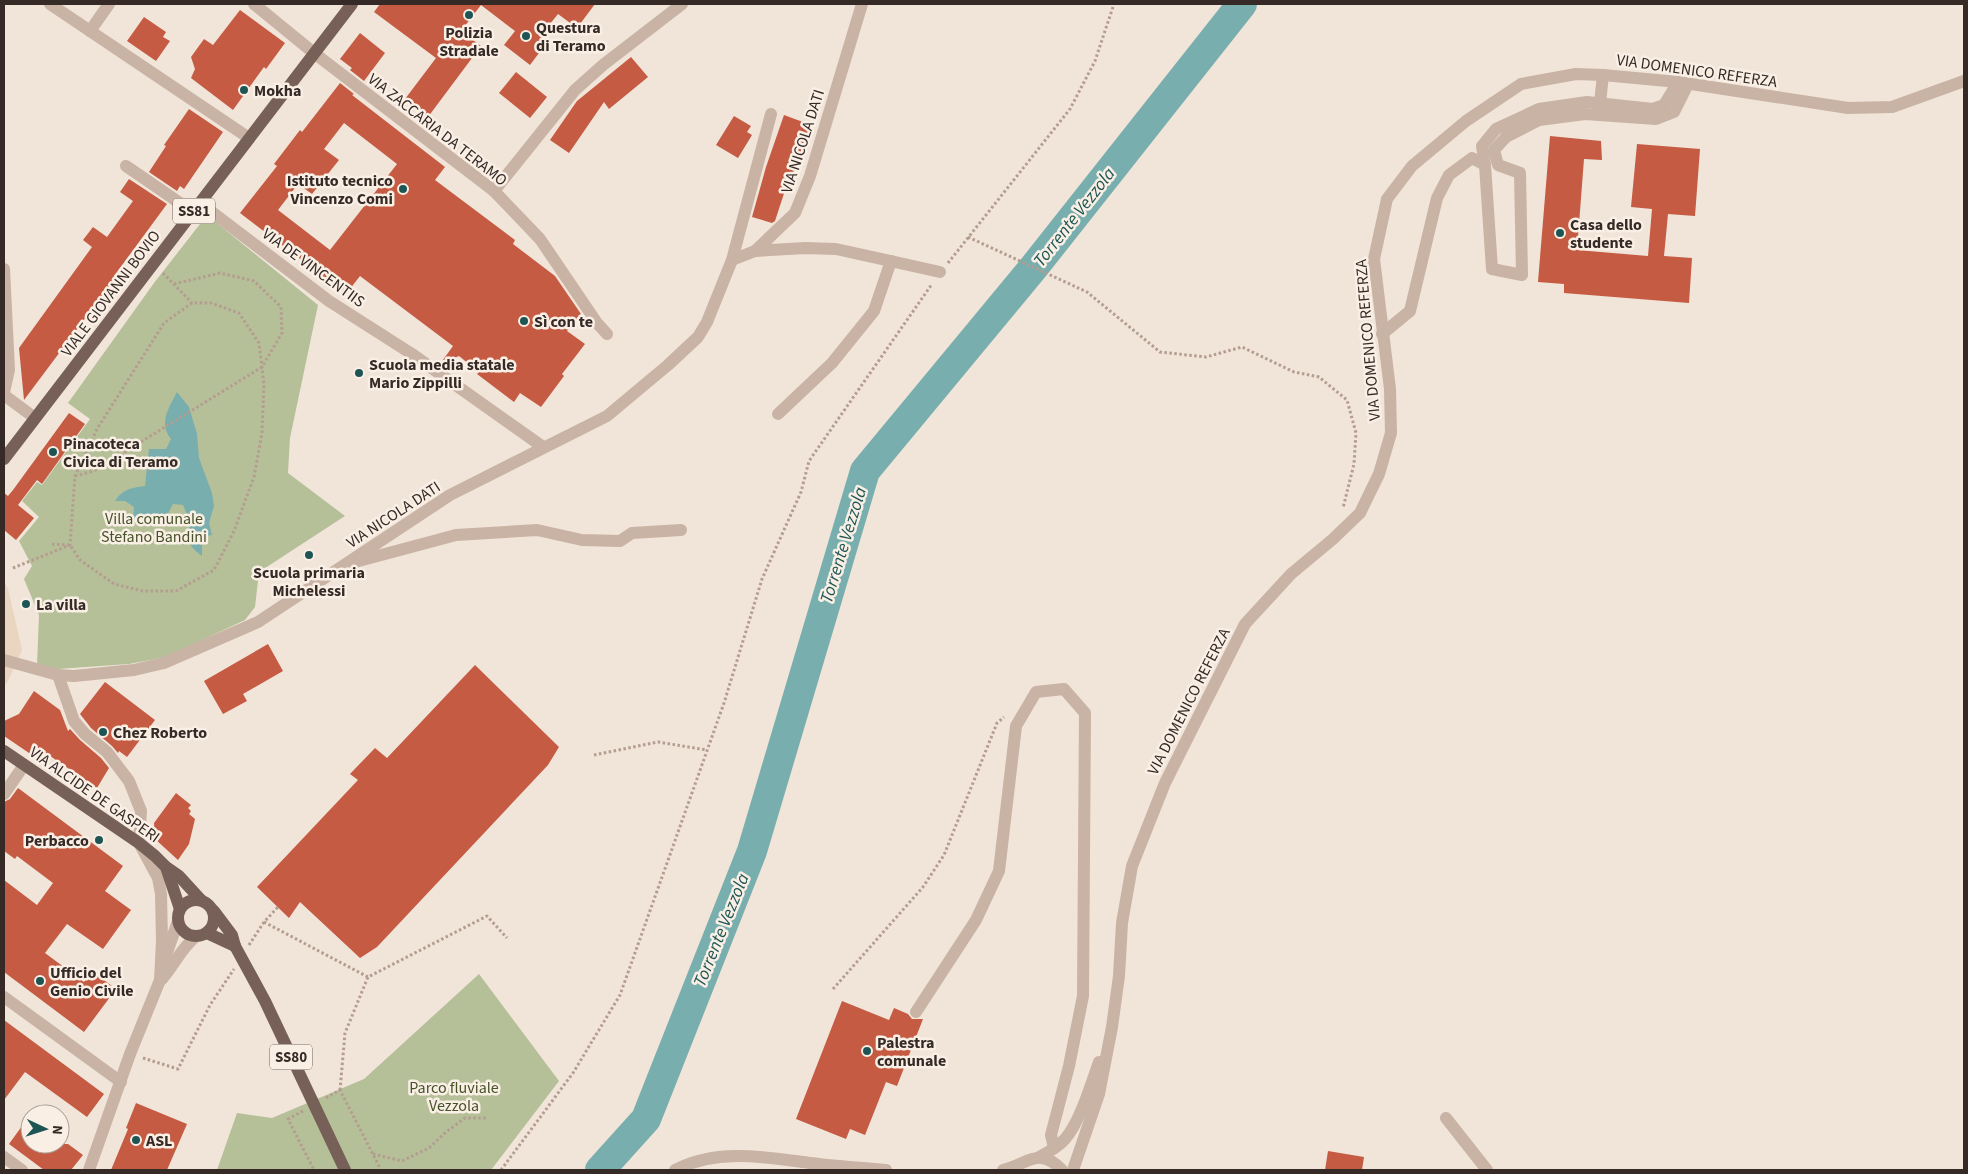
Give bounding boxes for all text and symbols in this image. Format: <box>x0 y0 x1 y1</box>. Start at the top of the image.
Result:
marker: Polizia Stradale <box>463 9 475 21</box>
place label: Questura di Teramo <box>536 17 606 57</box>
place label: Polizia Stradale <box>439 22 499 62</box>
marker: Questura di Teramo <box>520 30 532 42</box>
street label: VIA DOMENICO REFERZA <box>1615 49 1779 93</box>
street label: VIA ZACCARIA DA TERAMO <box>363 68 512 191</box>
place label: Mokha <box>254 80 301 102</box>
marker: Mokha <box>238 84 250 96</box>
street label: VIA NICOLA DATI <box>776 86 830 196</box>
water label: Torrente Vezzola <box>1028 162 1121 272</box>
place label: Istituto tecnico Vincenzo Comi <box>287 170 393 210</box>
marker: Istituto tecnico Vincenzo Comi <box>397 183 409 195</box>
road number: SS81 <box>173 198 215 224</box>
place label: Casa dello studente <box>1570 214 1642 254</box>
street label: VIA DE VINCENTIIS <box>258 223 369 313</box>
street label: VIALE GIOVANNI BOVIO <box>56 226 166 361</box>
marker: Casa dello studente <box>1554 227 1566 239</box>
street label: VIA DOMENICO REFERZA <box>1350 258 1386 422</box>
place label: Sì con te <box>534 311 593 333</box>
marker: Sì con te <box>518 315 530 327</box>
place label: Scuola media statale Mario Zippilli <box>369 354 515 394</box>
marker: Scuola media statale Mario Zippilli <box>353 367 365 379</box>
place label: Pinacoteca Civica di Teramo <box>63 433 178 473</box>
marker: Pinacoteca Civica di Teramo <box>47 446 59 458</box>
street label: VIA NICOLA DATI <box>342 476 445 554</box>
water label: Torrente Vezzola <box>814 484 873 606</box>
park label: Villa comunale Stefano Bandini <box>101 508 207 548</box>
marker: Scuola primaria Michelessi <box>303 549 315 561</box>
place label: Scuola primaria Michelessi <box>253 562 365 602</box>
place label: La villa <box>36 594 86 616</box>
marker: La villa <box>20 598 32 610</box>
street label: VIA DOMENICO REFERZA <box>1142 624 1236 779</box>
place label: Chez Roberto <box>113 722 207 744</box>
marker: Chez Roberto <box>97 726 109 738</box>
street label: VIA ALCIDE DE GASPERI <box>25 741 164 848</box>
place label: Perbacco <box>25 830 89 852</box>
marker: Perbacco <box>93 834 105 846</box>
water label: Torrente Vezzola <box>687 869 756 991</box>
place label: Ufficio del Genio Civile <box>50 962 134 1002</box>
marker: Ufficio del Genio Civile <box>34 975 46 987</box>
place label: Palestra comunale <box>877 1032 946 1072</box>
road number: SS80 <box>270 1044 312 1070</box>
marker: Palestra comunale <box>861 1045 873 1057</box>
park label: Parco fluviale Vezzola <box>409 1077 499 1117</box>
north arrow <box>20 1104 70 1154</box>
text: N <box>47 1124 67 1135</box>
place label: ASL <box>145 1130 172 1152</box>
marker: ASL <box>130 1134 142 1146</box>

